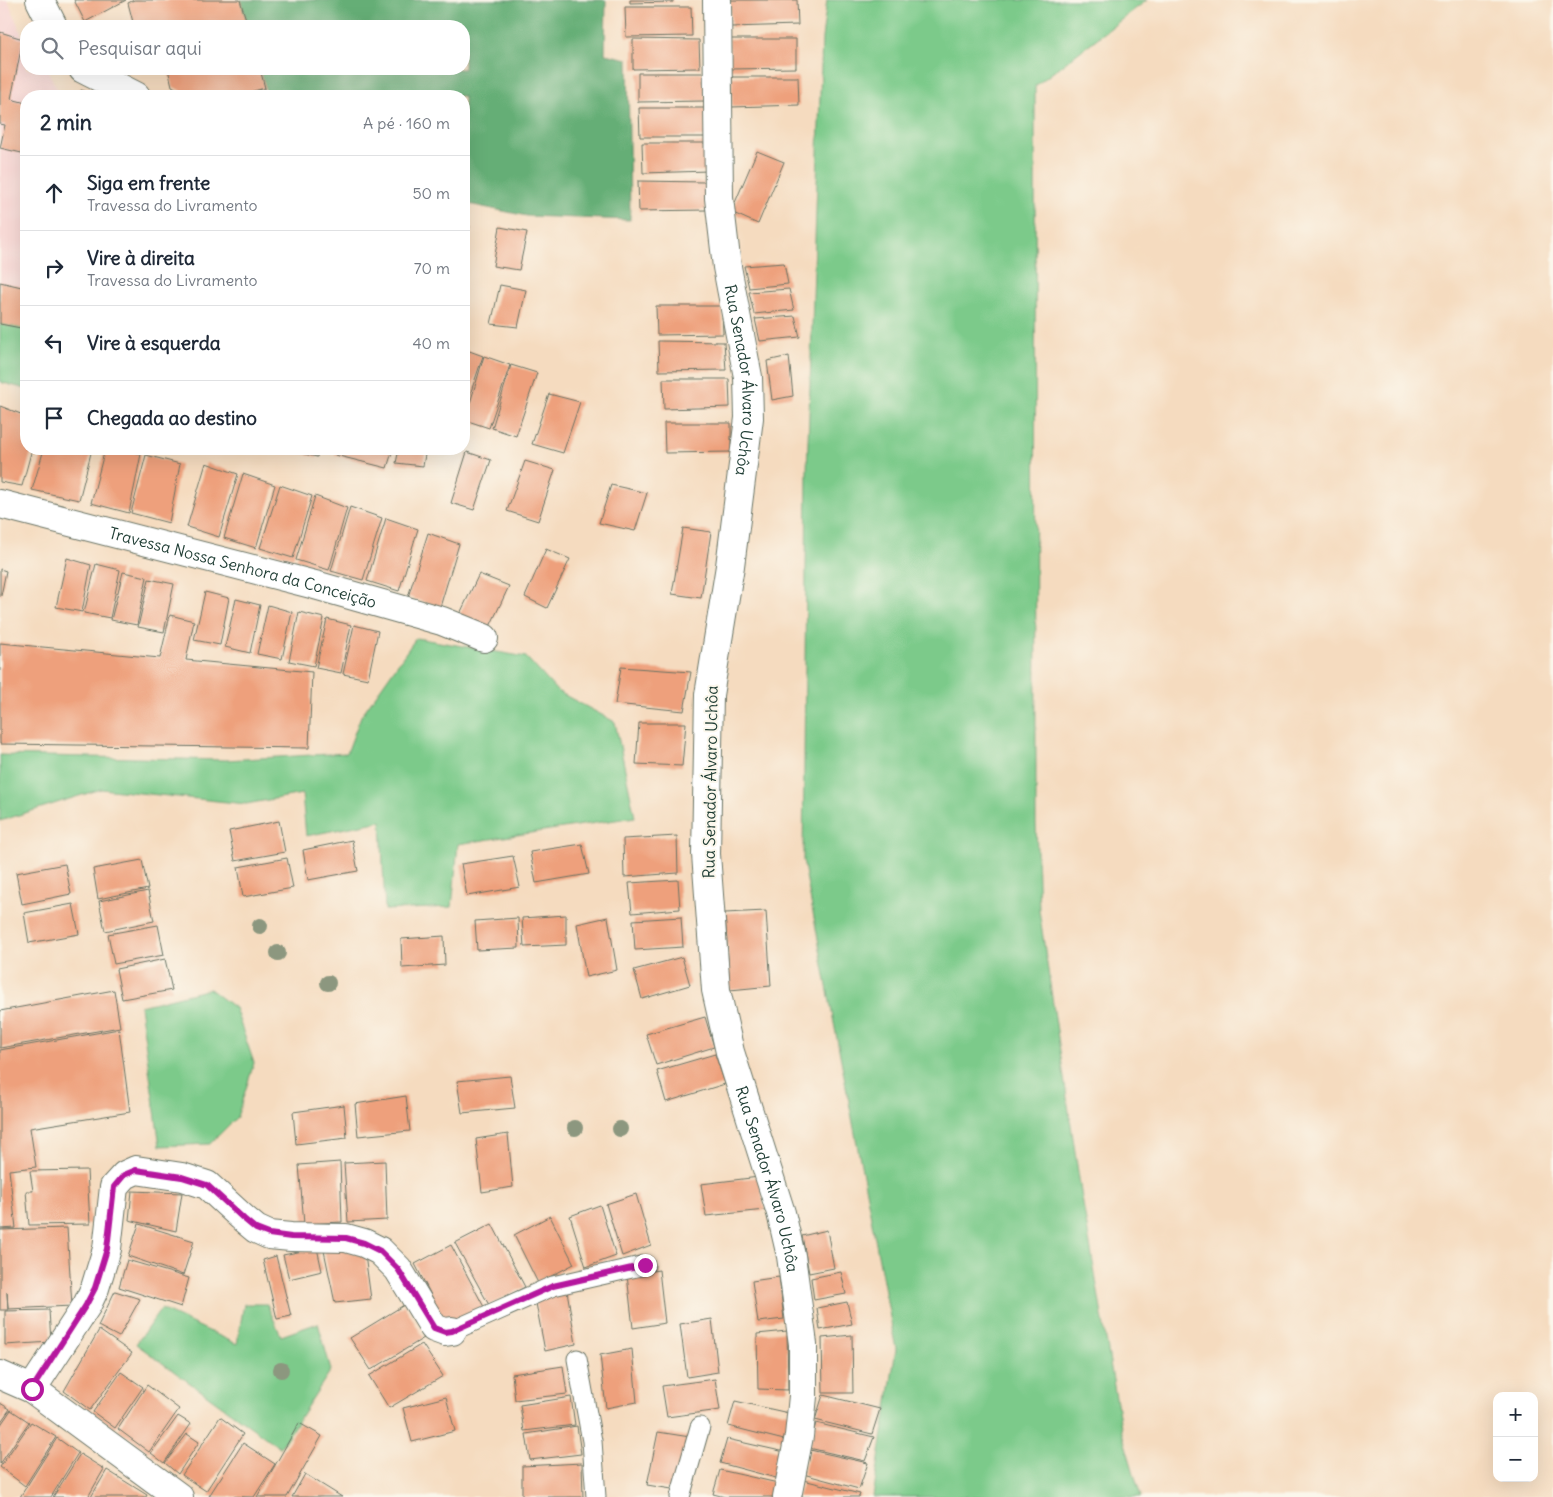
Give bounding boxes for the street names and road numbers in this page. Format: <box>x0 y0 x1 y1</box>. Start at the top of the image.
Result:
street label: Rua Senador Álvaro Uchôa <box>721 283 759 477</box>
street label: Travessa Nossa Senhora da Conceição <box>107 522 379 612</box>
street label: Rua Senador Álvaro Uchôa <box>698 685 722 879</box>
street label: Rua Senador Álvaro Uchôa <box>731 1083 803 1273</box>

